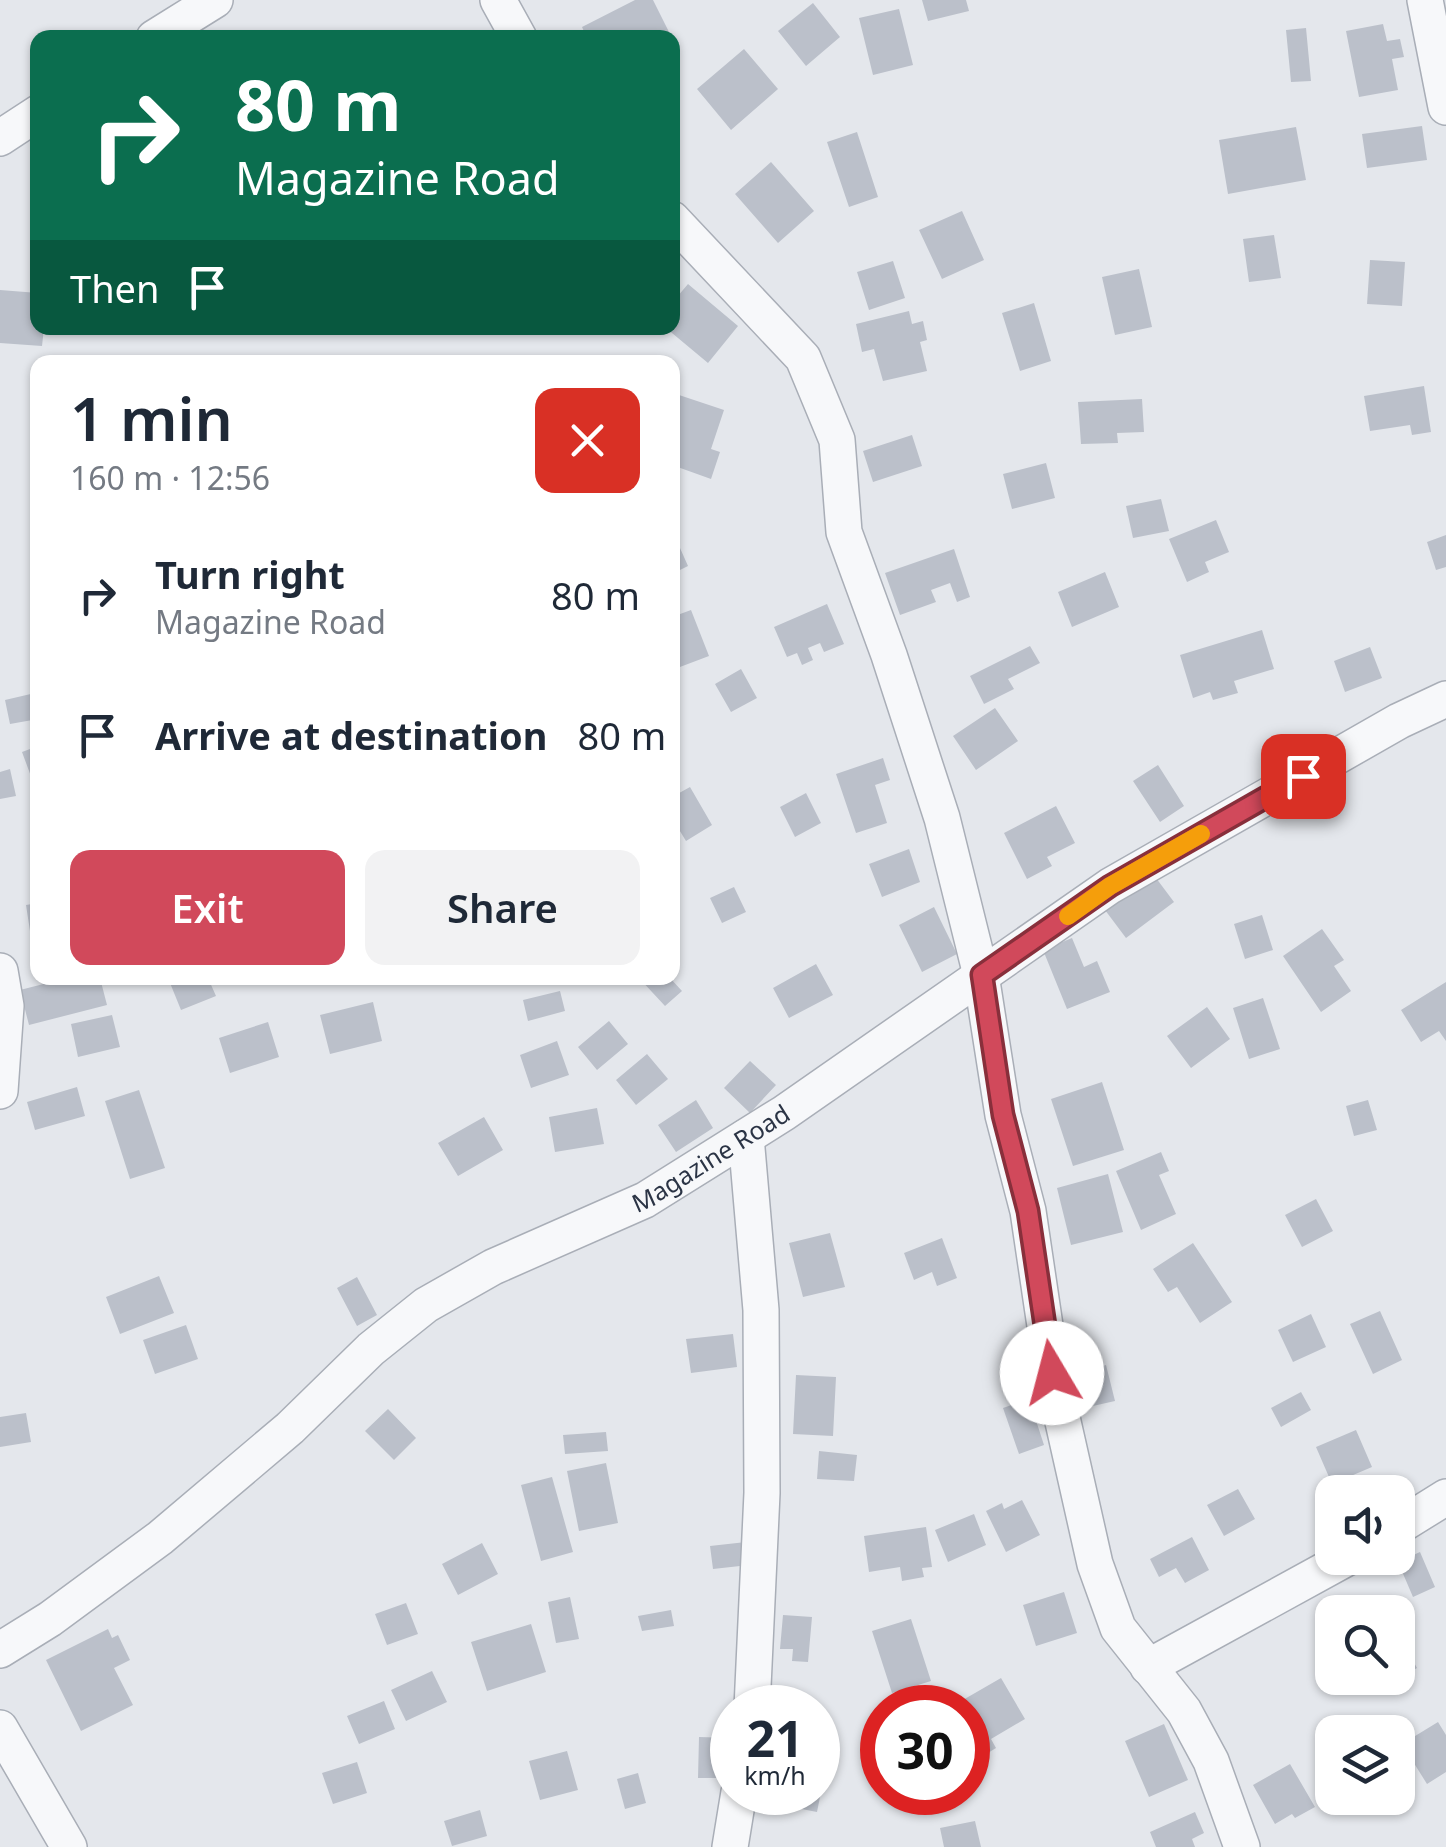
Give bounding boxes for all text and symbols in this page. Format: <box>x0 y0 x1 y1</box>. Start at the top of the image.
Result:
text: 80 m <box>235 56 402 152</box>
icon: right <box>70 70 200 200</box>
text: Magazine Road <box>235 147 560 208</box>
icon: arrive <box>180 260 235 315</box>
text: Then <box>70 262 160 314</box>
text: 1 min <box>70 377 233 459</box>
button: close <box>535 388 640 493</box>
text: 160 m · 12:56 <box>70 456 270 499</box>
text: Turn right <box>155 548 345 600</box>
icon: right <box>70 568 125 623</box>
text: 80 m <box>551 569 640 621</box>
text: Magazine Road <box>155 600 386 643</box>
icon: arrive <box>70 708 125 763</box>
text: Arrive at destination <box>155 709 547 761</box>
text: 80 m <box>577 709 666 761</box>
pin <box>1261 734 1346 819</box>
icon: arrive <box>1276 749 1331 804</box>
button: Exit <box>70 850 345 965</box>
button: Share <box>365 850 640 965</box>
street label: Magazine Road <box>626 1096 796 1220</box>
position arrow <box>1000 1321 1104 1425</box>
map controls <box>1315 1475 1415 1815</box>
button: sound <box>1315 1475 1415 1575</box>
button: search <box>1315 1595 1415 1695</box>
speed limit sign: 30 <box>860 1685 990 1815</box>
text: 21 <box>746 1704 804 1772</box>
button: layers <box>1315 1715 1415 1815</box>
text: km/h <box>744 1758 806 1792</box>

